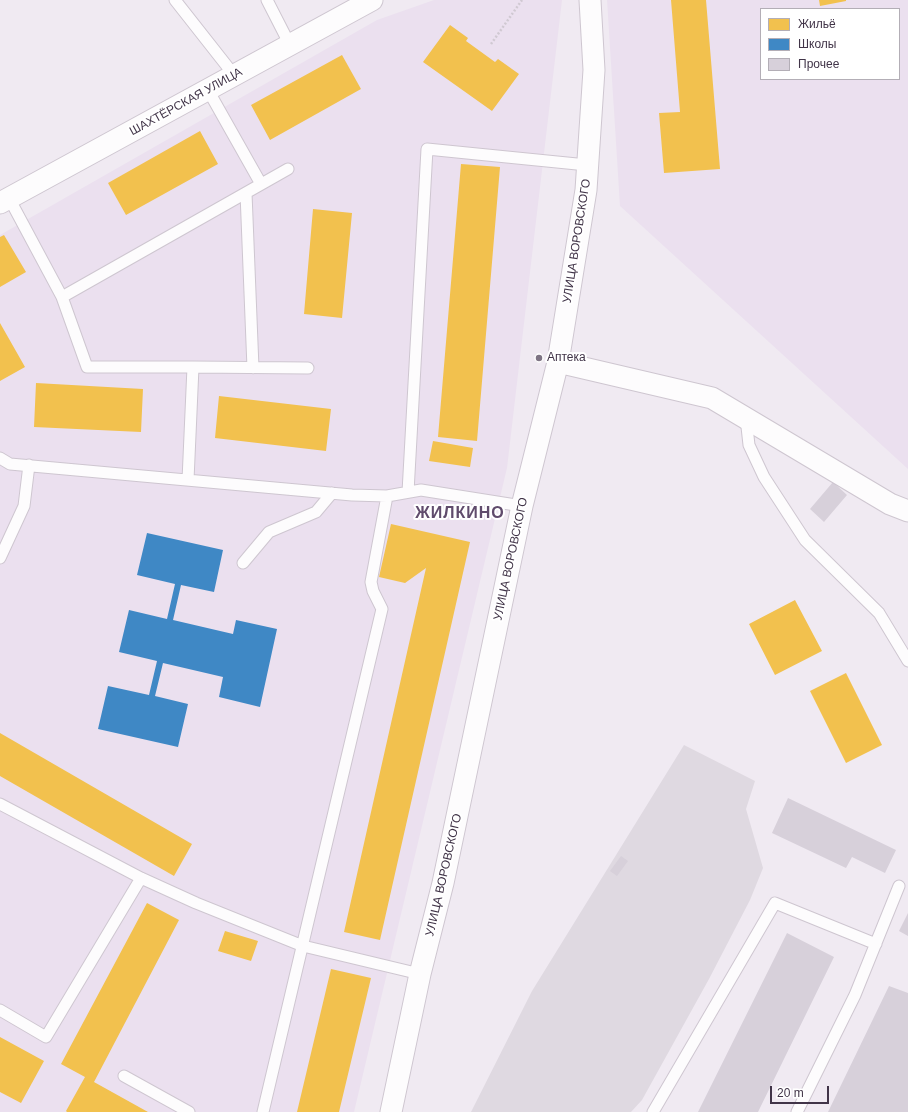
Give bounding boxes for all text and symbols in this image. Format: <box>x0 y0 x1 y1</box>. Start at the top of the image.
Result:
legend <box>760 8 900 80</box>
text: Жильё <box>798 17 836 31</box>
text: Школы <box>798 37 836 51</box>
text: Прочее <box>798 57 839 71</box>
street label: ШАХТЁРСКАЯ УЛИЦА <box>127 65 245 139</box>
street label: УЛИЦА ВОРОВСКОГО <box>560 178 594 304</box>
place label: Аптека <box>547 351 586 365</box>
marker: Аптека <box>534 353 544 363</box>
street label: УЛИЦА ВОРОВСКОГО <box>491 496 531 622</box>
district label: ЖИЛКИНО <box>415 504 505 524</box>
street label: УЛИЦА ВОРОВСКОГО <box>423 812 465 938</box>
scale bar <box>772 1078 831 1104</box>
text: 20 m <box>777 1086 804 1100</box>

